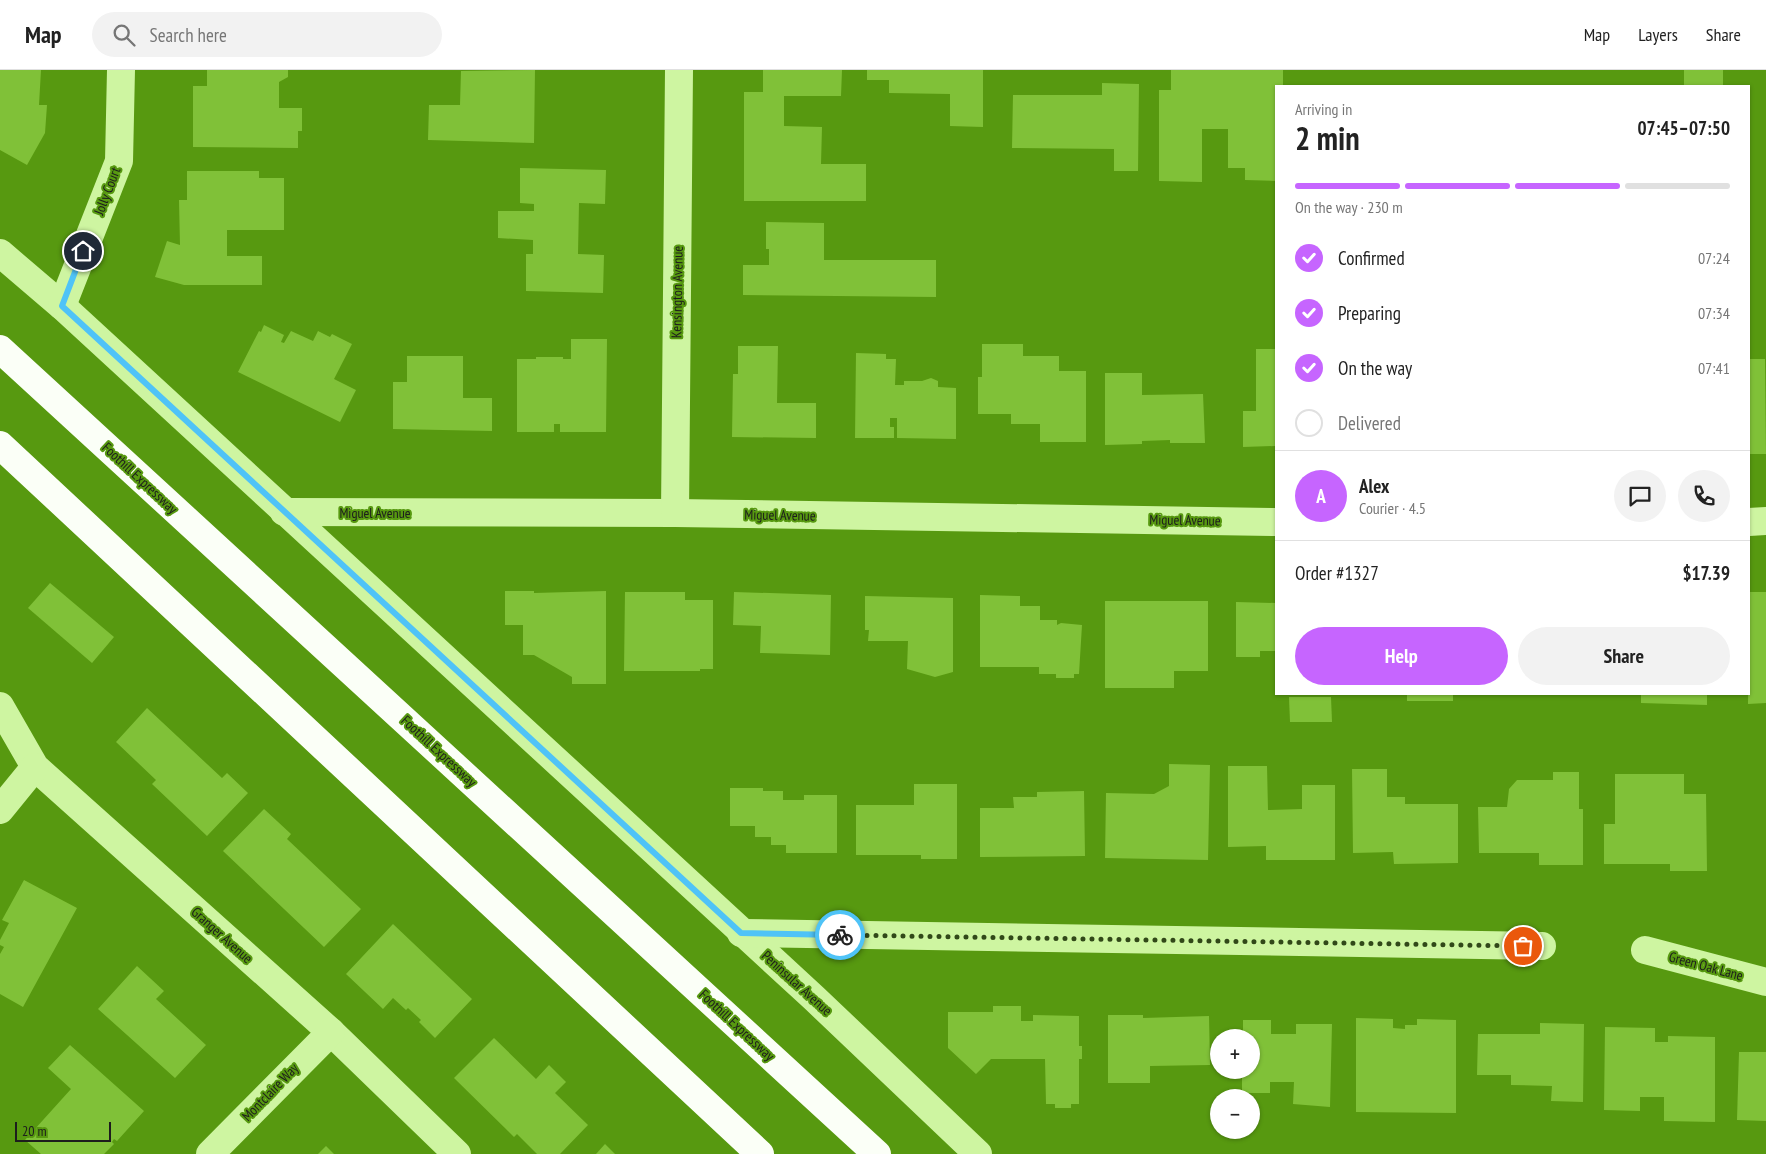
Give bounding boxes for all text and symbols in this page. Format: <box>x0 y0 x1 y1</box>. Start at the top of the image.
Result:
search box <box>92 12 442 57</box>
text: Map <box>25 19 62 50</box>
icon: search <box>110 21 138 49</box>
text: Search here <box>150 23 227 47</box>
text: Map <box>1584 23 1610 46</box>
text: Layers <box>1638 23 1678 46</box>
text: Share <box>1706 23 1741 46</box>
text: Arriving in <box>1295 99 1352 119</box>
text: 07:45–07:50 <box>1637 116 1730 140</box>
text: 2 min <box>1295 117 1360 159</box>
street label: Jolly Court <box>89 164 124 218</box>
text: On the way · 230 m <box>1295 197 1403 217</box>
pin <box>62 230 104 272</box>
icon: home <box>69 237 97 265</box>
icon: check <box>1295 244 1323 272</box>
street label: Kensington Avenue <box>667 246 687 338</box>
text: Confirmed <box>1338 246 1405 270</box>
text: 07:24 <box>1698 248 1730 268</box>
icon: check <box>1295 299 1323 327</box>
text: Preparing <box>1338 301 1401 325</box>
text: 07:34 <box>1698 303 1730 323</box>
icon: check <box>1295 354 1323 382</box>
text: On the way <box>1338 356 1412 380</box>
text: 07:41 <box>1698 358 1730 378</box>
text: Delivered <box>1338 411 1401 435</box>
street label: Foothill Expressway <box>99 439 182 518</box>
button: chat <box>1614 470 1666 522</box>
button: phone <box>1678 470 1730 522</box>
text: Alex <box>1359 474 1389 498</box>
text: A <box>1316 484 1326 508</box>
text: Courier · 4.5 <box>1359 498 1426 518</box>
street label: Miguel Avenue <box>339 504 411 522</box>
street label: Miguel Avenue <box>744 505 816 525</box>
street label: Miguel Avenue <box>1149 510 1221 530</box>
text: Order #1327 <box>1295 561 1379 585</box>
text: $17.39 <box>1682 561 1730 585</box>
button: Help <box>1295 627 1508 685</box>
button: Share <box>1518 627 1730 685</box>
street label: Foothill Expressway <box>398 712 481 791</box>
street label: Granger Avenue <box>188 903 256 967</box>
courier <box>815 910 865 960</box>
icon: bike <box>826 921 854 949</box>
pin <box>1502 925 1544 967</box>
icon: bag <box>1509 932 1537 960</box>
street label: Peninsular Avenue <box>758 947 836 1019</box>
street label: Green Oak Lane <box>1667 947 1745 985</box>
street label: Foothill Expressway <box>696 986 779 1065</box>
map controls <box>1210 1029 1260 1139</box>
button: + <box>1210 1029 1260 1079</box>
street label: Montclaire Way <box>238 1059 303 1125</box>
button: − <box>1210 1089 1260 1139</box>
scale bar <box>15 1119 111 1142</box>
text: 20 m <box>22 1122 47 1140</box>

